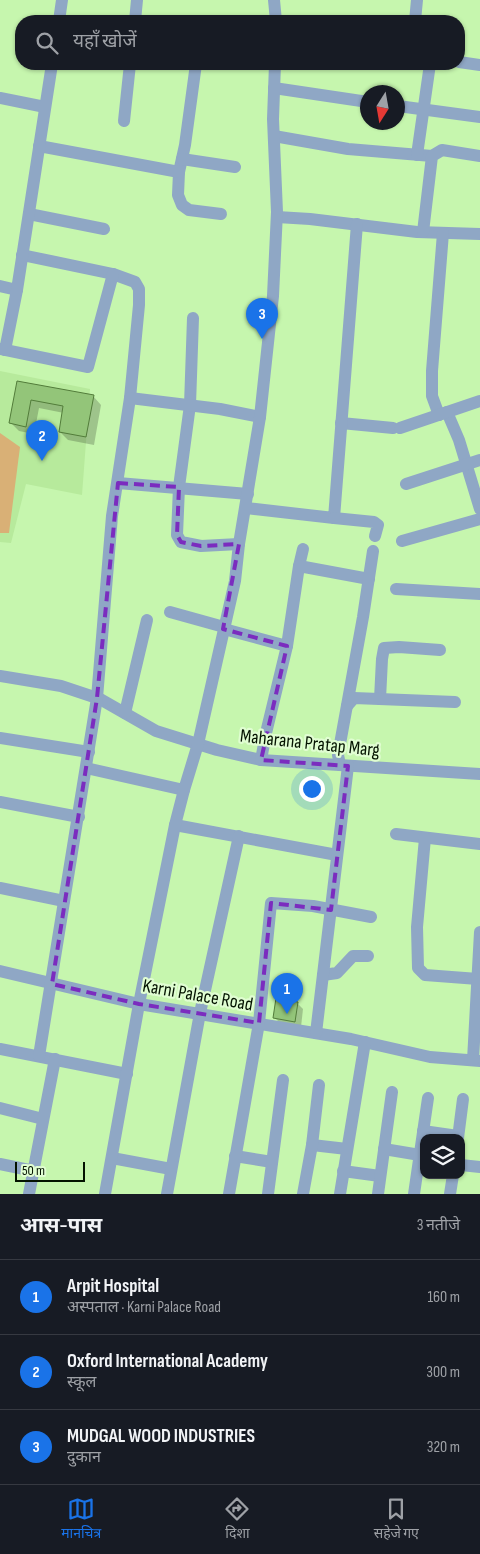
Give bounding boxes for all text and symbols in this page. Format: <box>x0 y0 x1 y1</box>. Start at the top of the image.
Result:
search box <box>15 15 465 70</box>
icon: search <box>33 29 61 57</box>
text: यहाँ खोजें <box>73 30 137 53</box>
north arrow <box>360 85 405 130</box>
pin: 3 <box>246 298 278 339</box>
pin: 2 <box>26 420 58 461</box>
street label: Maharana Pratap Marg <box>239 725 381 762</box>
your location <box>299 776 325 802</box>
pin: 1 <box>271 973 303 1014</box>
street label: Karni Palace Road <box>141 974 255 1017</box>
map controls <box>420 1134 465 1179</box>
button: layers <box>420 1134 465 1179</box>
scale bar <box>15 1159 85 1182</box>
text: 50 m <box>22 1162 45 1179</box>
text: आस-पास <box>20 1213 102 1238</box>
text: 3 नतीजे <box>417 1216 460 1235</box>
text: Arpit Hospital <box>67 1275 159 1298</box>
text: 1 <box>33 1288 39 1307</box>
text: 160 m <box>427 1288 460 1307</box>
text: अस्पताल · Karni Palace Road <box>67 1298 221 1317</box>
text: Oxford International Academy <box>67 1350 268 1373</box>
text: 2 <box>32 1363 40 1382</box>
text: 300 m <box>426 1363 460 1382</box>
text: स्कूल <box>67 1373 96 1392</box>
text: MUDGAL WOOD INDUSTRIES <box>67 1425 255 1448</box>
text: 3 <box>32 1438 40 1457</box>
text: 320 m <box>427 1438 460 1457</box>
text: दुकान <box>67 1448 101 1467</box>
tab: मानचित्र <box>61 1495 101 1544</box>
tab: दिशा <box>223 1495 251 1544</box>
tab: सहेजे गए <box>374 1495 419 1544</box>

